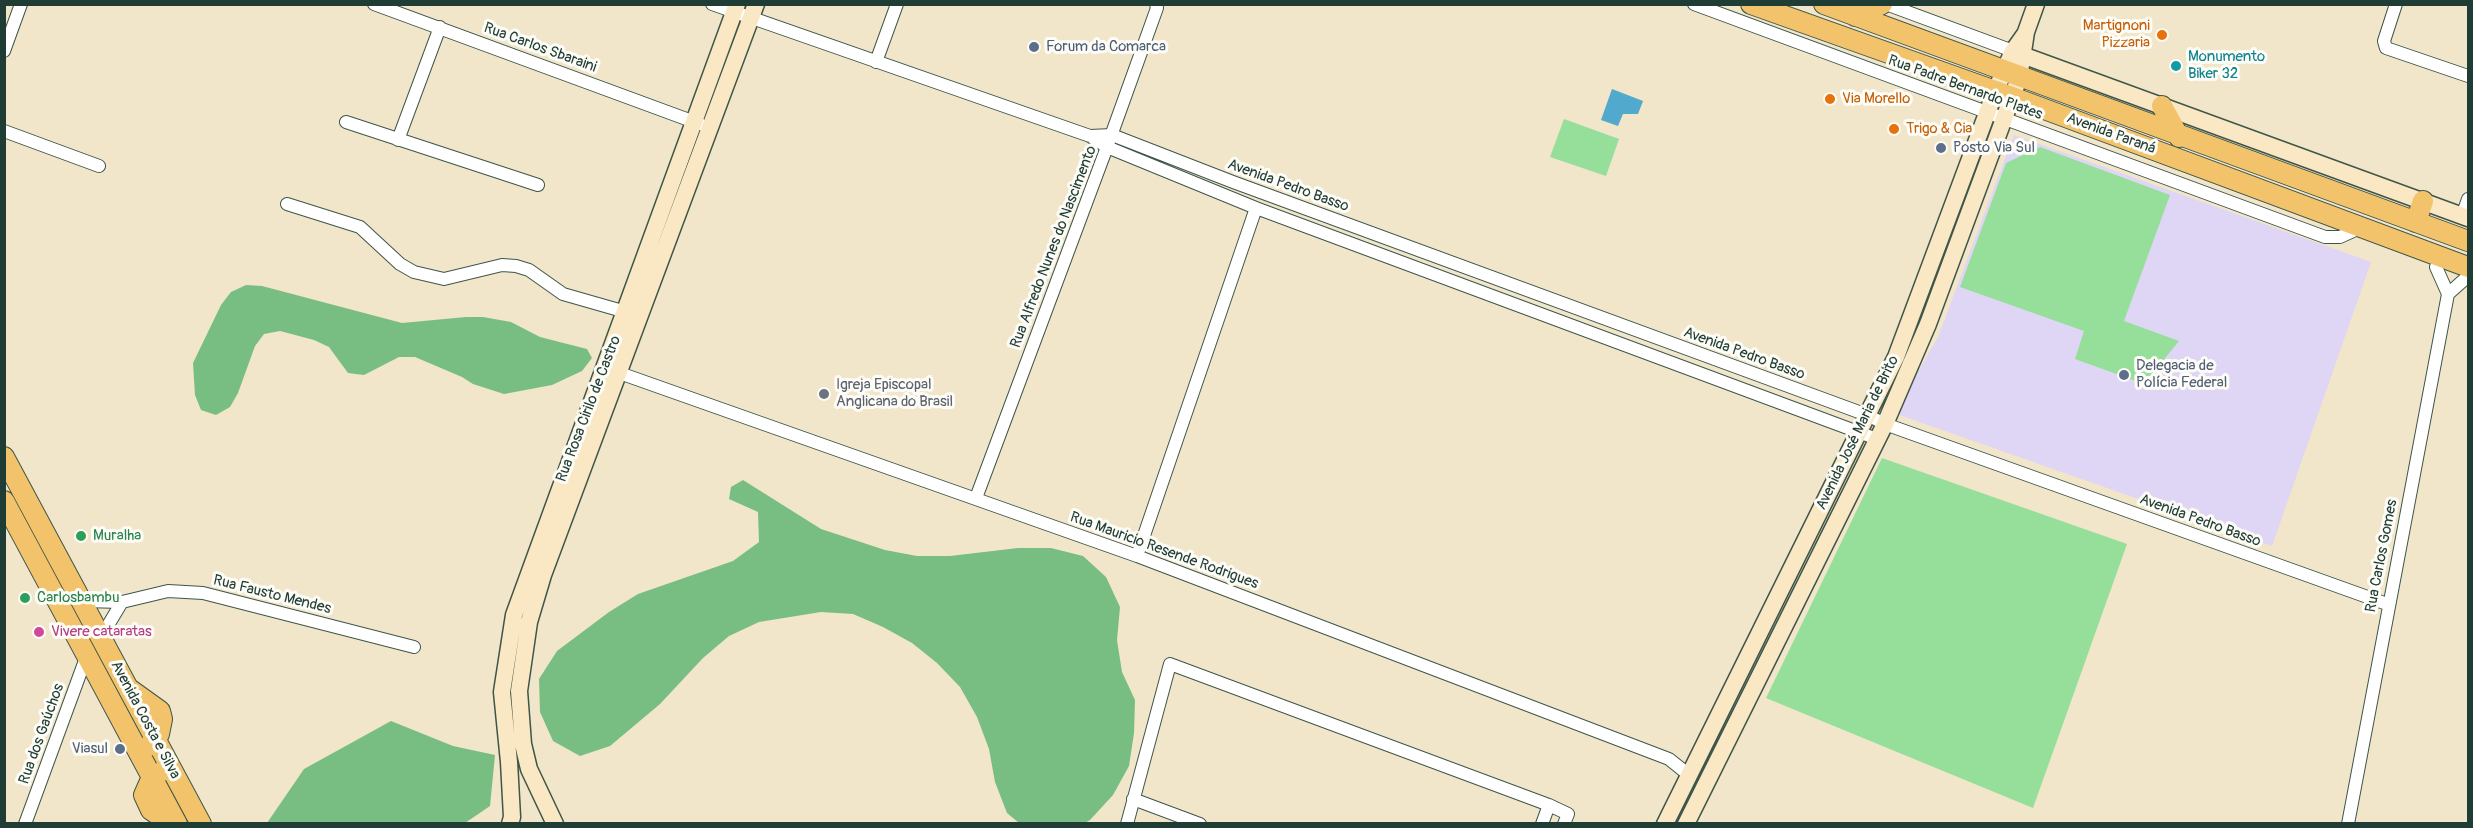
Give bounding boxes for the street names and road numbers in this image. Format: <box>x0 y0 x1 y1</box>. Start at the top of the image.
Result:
street label: Rua Carlos Sbaraini <box>481 19 599 77</box>
street label: Rua Padre Bernardo Plates <box>1885 52 2045 124</box>
street label: Avenida Paraná <box>2064 110 2158 158</box>
street label: Rua Alfredo Nunes do Nascimento <box>1007 143 1101 351</box>
street label: Avenida Pedro Basso <box>1225 156 1351 216</box>
street label: Avenida Pedro Basso <box>1681 324 1807 384</box>
street label: Rua Rosa Cirilo de Castro <box>553 333 625 485</box>
street label: Avenida José Maria de Brito <box>1813 353 1903 513</box>
street label: Avenida Pedro Basso <box>2137 491 2263 551</box>
street label: Rua Carlos Gomes <box>2362 498 2402 614</box>
street label: Rua Mauricio Resende Rodrigues <box>1067 509 1261 593</box>
street label: Rua Fausto Mendes <box>211 572 333 618</box>
street label: Avenida Costa e Silva <box>106 658 184 782</box>
street label: Rua dos Gaúchos <box>15 681 69 787</box>

